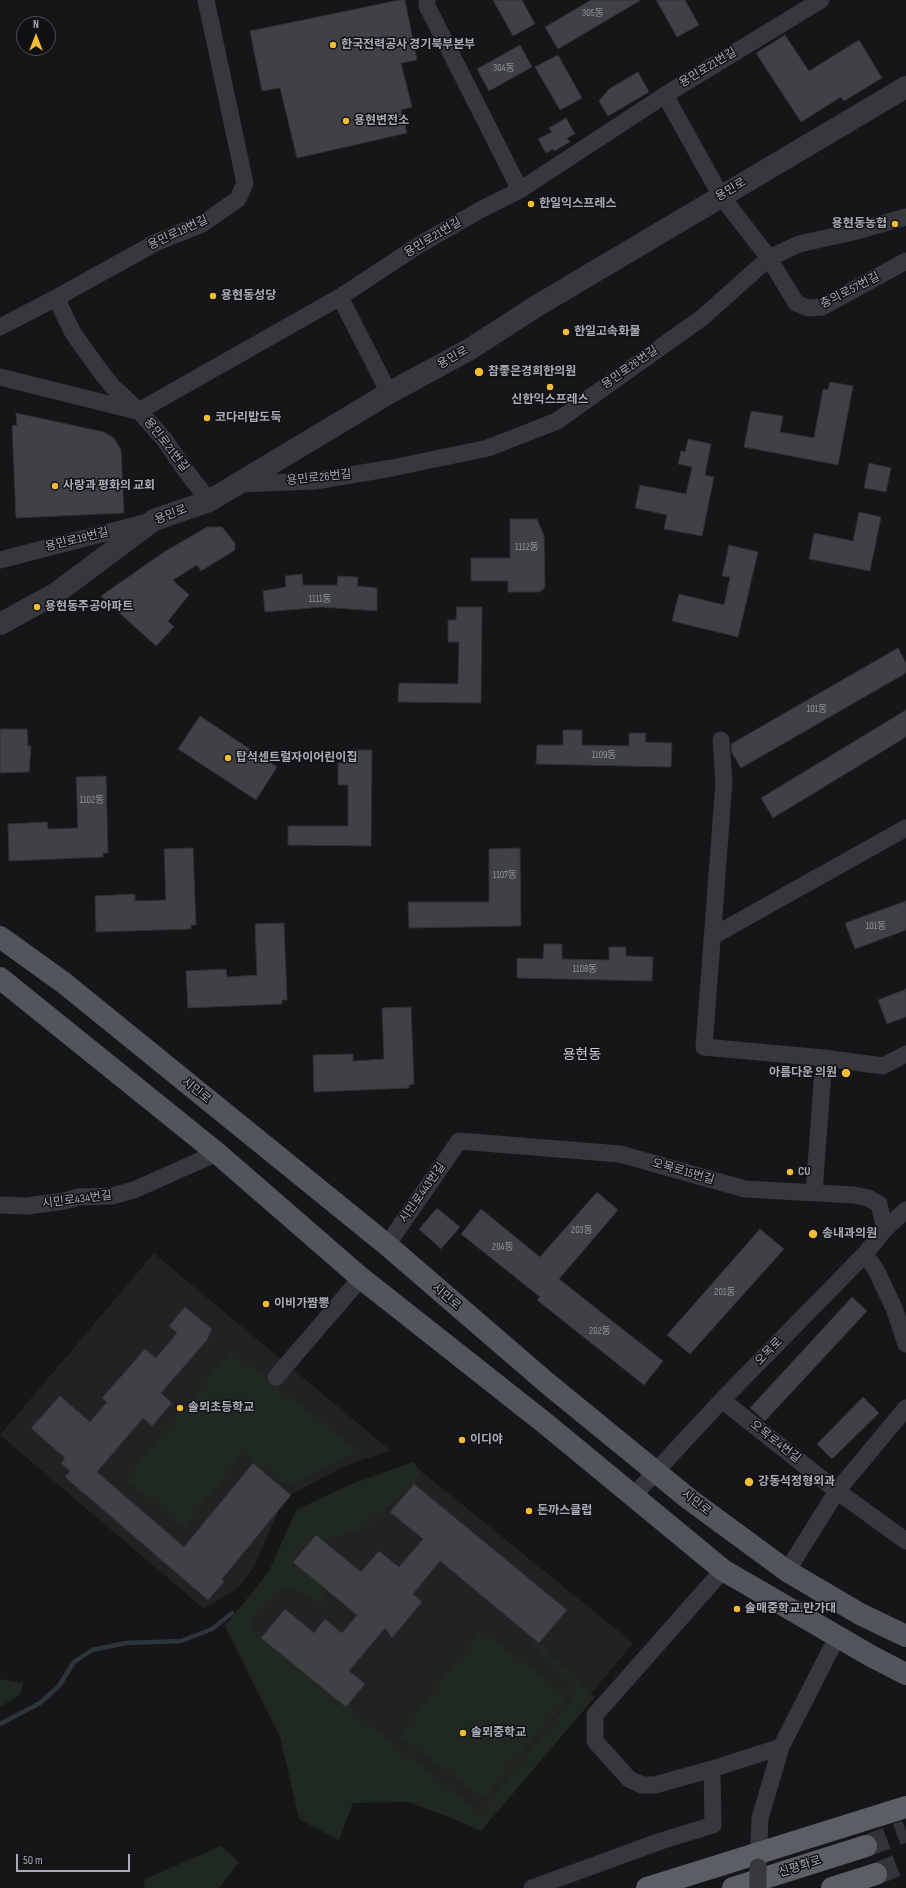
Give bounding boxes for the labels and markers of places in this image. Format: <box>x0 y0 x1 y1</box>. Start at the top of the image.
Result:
place label: 한국전력공사 경기북부본부 <box>341 38 475 52</box>
marker: 한국전력공사 경기북부본부 <box>328 40 338 50</box>
place label: 용현변전소 <box>354 114 409 128</box>
marker: 용현변전소 <box>341 116 351 126</box>
place label: 한일익스프레스 <box>539 197 616 211</box>
marker: 한일익스프레스 <box>526 199 536 209</box>
place label: 용현동농협 <box>832 217 887 231</box>
marker: 용현동농협 <box>890 219 900 229</box>
place label: 용현동성당 <box>221 289 276 303</box>
marker: 용현동성당 <box>208 291 218 301</box>
place label: 한일고속화물 <box>574 325 640 339</box>
marker: 한일고속화물 <box>561 327 571 337</box>
place label: 참좋은경희한의원 <box>488 365 576 379</box>
marker: 참좋은경희한의원 <box>473 366 485 378</box>
marker: 신한익스프레스 <box>545 382 555 392</box>
place label: 신한익스프레스 <box>511 393 589 407</box>
place label: 코다리밥도둑 <box>215 411 281 425</box>
marker: 코다리밥도둑 <box>202 413 212 423</box>
place label: 사랑과 평화의 교회 <box>63 479 155 493</box>
marker: 사랑과 평화의 교회 <box>50 481 60 491</box>
place label: 용현동주공아파트 <box>45 600 133 614</box>
marker: 용현동주공아파트 <box>32 602 42 612</box>
place label: 탑석센트럴자이어린이집 <box>236 751 357 765</box>
marker: 탑석센트럴자이어린이집 <box>223 753 233 763</box>
place label: 아름다운 의원 <box>769 1066 837 1080</box>
marker: 아름다운 의원 <box>840 1067 852 1079</box>
place label: CU <box>798 1165 810 1179</box>
marker: CU <box>785 1167 795 1177</box>
place label: 송내과의원 <box>822 1227 877 1241</box>
marker: 송내과의원 <box>807 1228 819 1240</box>
place label: 이비가짬뽕 <box>274 1297 329 1311</box>
marker: 이비가짬뽕 <box>261 1299 271 1309</box>
place label: 솔뫼초등학교 <box>188 1401 254 1415</box>
marker: 솔뫼초등학교 <box>175 1403 185 1413</box>
place label: 이디야 <box>470 1433 503 1447</box>
marker: 이디야 <box>457 1435 467 1445</box>
place label: 강동석정형외과 <box>758 1475 835 1489</box>
marker: 강동석정형외과 <box>743 1476 755 1488</box>
place label: 돈까스클럽 <box>537 1504 592 1518</box>
marker: 돈까스클럽 <box>524 1506 534 1516</box>
place label: 솔매중학교.만가대 <box>745 1602 836 1616</box>
marker: 솔매중학교.만가대 <box>732 1604 742 1614</box>
place label: 솔뫼중학교 <box>471 1726 526 1740</box>
marker: 솔뫼중학교 <box>458 1728 468 1738</box>

